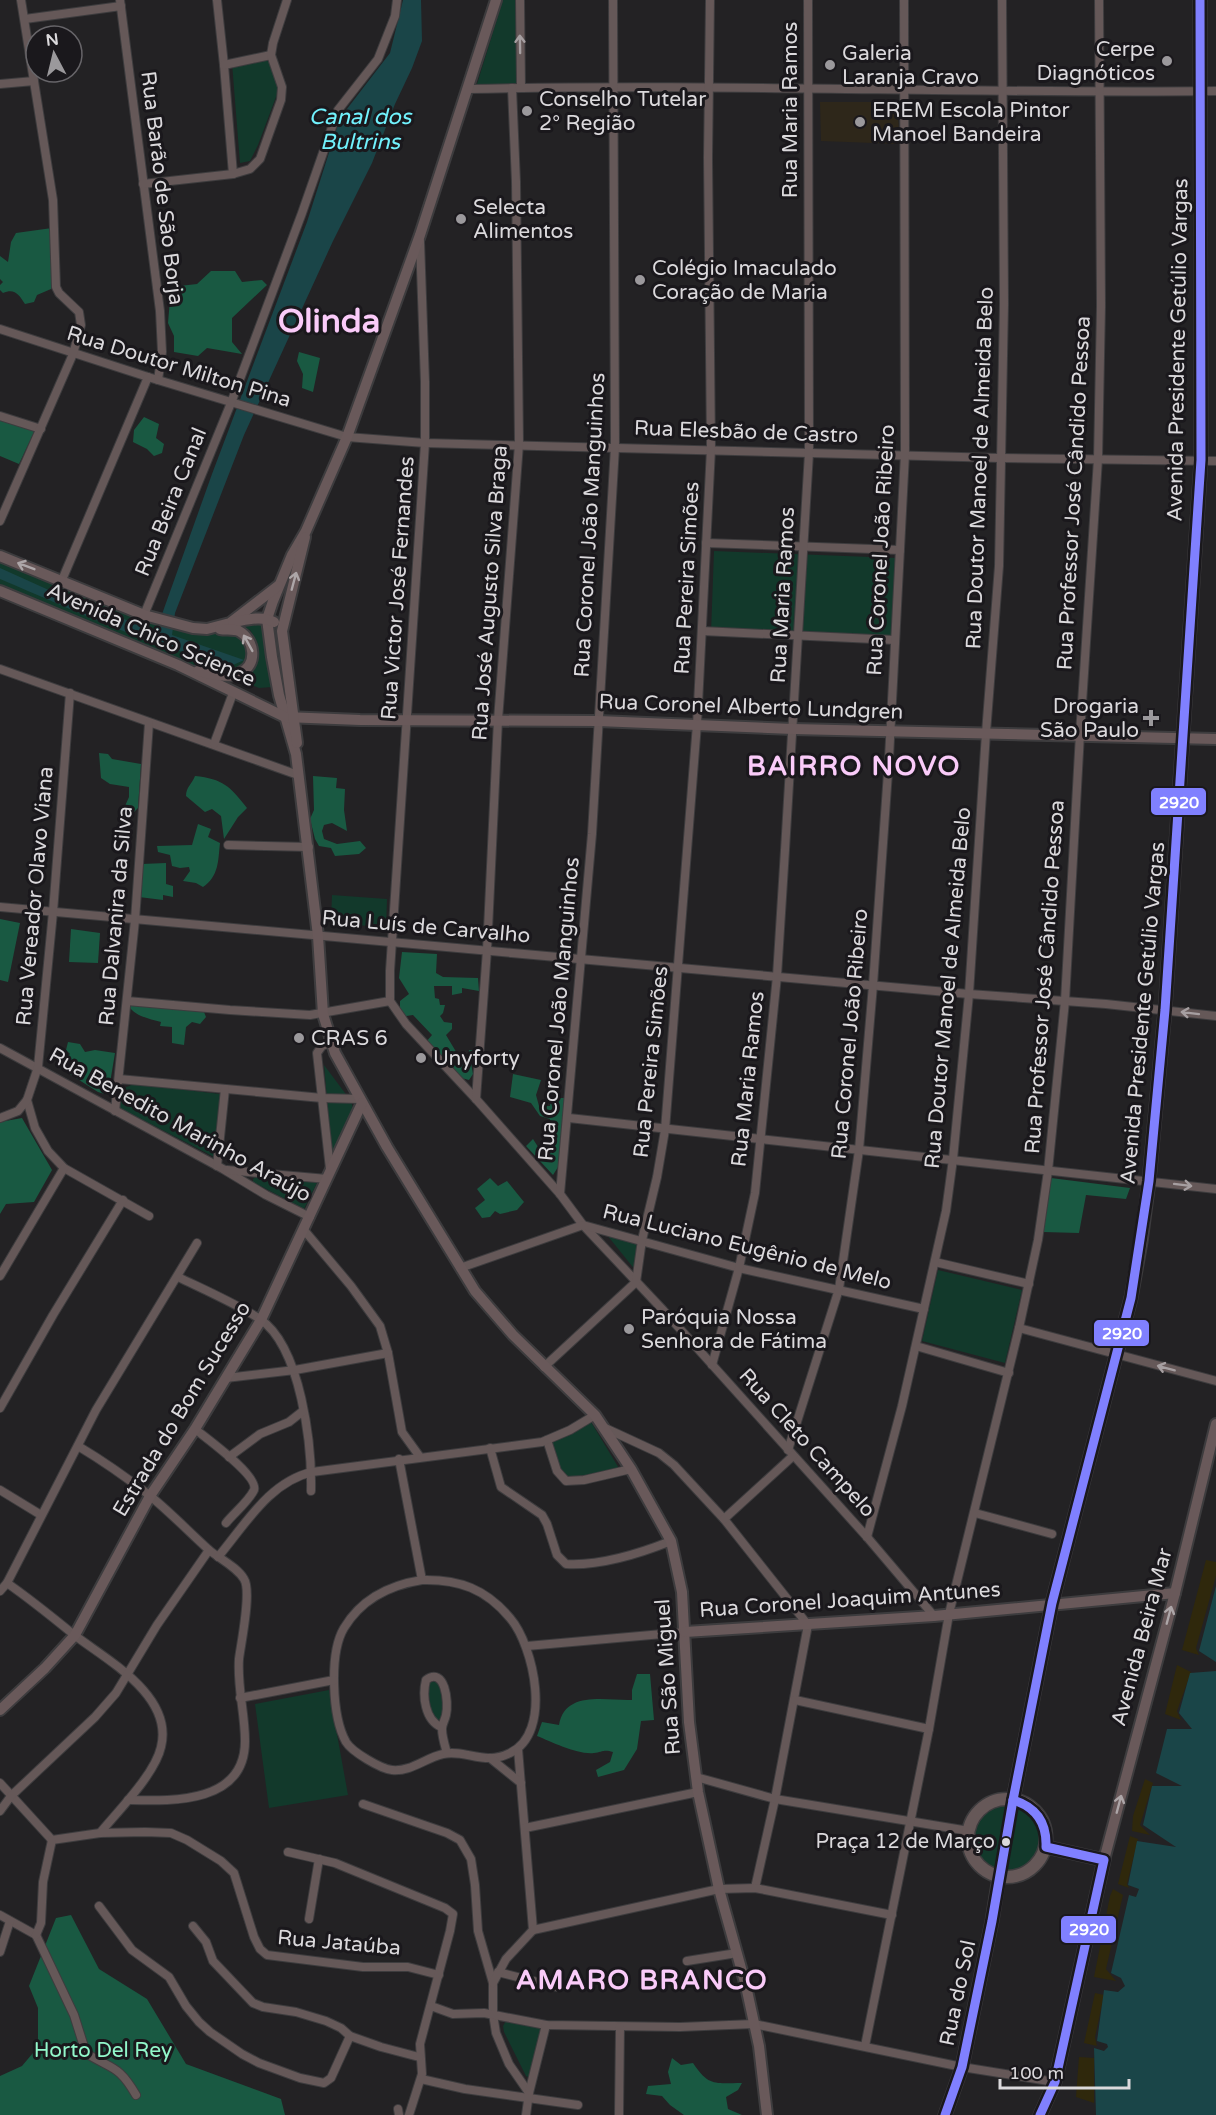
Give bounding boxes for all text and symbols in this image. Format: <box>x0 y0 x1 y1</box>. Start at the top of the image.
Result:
street label: Rua Maria Ramos <box>778 22 803 198</box>
north arrow <box>24 24 84 84</box>
text: N <box>45 29 60 51</box>
one-way arrow <box>515 34 526 54</box>
place label: Cerpe Diagnóticos <box>1036 37 1155 86</box>
place label: Galeria Laranja Cravo <box>842 41 979 90</box>
marker: Cerpe Diagnóticos <box>1160 54 1174 68</box>
marker: Galeria Laranja Cravo <box>823 58 837 72</box>
street label: Rua Barão de São Borja <box>135 70 189 306</box>
place label: Conselho Tutelar 2° Região <box>539 87 706 136</box>
place label: EREM Escola Pintor Manoel Bandeira <box>872 98 1070 147</box>
water label: Canal dos Bultrins <box>309 104 413 155</box>
marker: Conselho Tutelar 2° Região <box>520 104 534 118</box>
marker: EREM Escola Pintor Manoel Bandeira <box>853 115 867 129</box>
street label: Avenida Presidente Getúlio Vargas <box>1163 178 1193 522</box>
place label: Selecta Alimentos <box>473 195 573 244</box>
marker: Selecta Alimentos <box>454 212 468 226</box>
place label: Colégio Imaculado Coração de Maria <box>652 256 837 305</box>
marker: Colégio Imaculado Coração de Maria <box>633 273 647 287</box>
street label: Rua Doutor Manoel de Almeida Belo <box>961 286 999 650</box>
district label: Olinda <box>278 302 380 341</box>
street label: Rua Professor José Cândido Pessoa <box>1052 315 1096 671</box>
street label: Rua Doutor Milton Pina <box>64 321 294 413</box>
street label: Rua Coronel João Manguinhos <box>570 372 610 678</box>
street label: Rua Elesbão de Castro <box>633 416 859 448</box>
street label: Rua Beira Canal <box>130 424 212 580</box>
street label: Rua Coronel João Ribeiro <box>862 424 900 676</box>
street label: Rua José Augusto Silva Braga <box>467 444 513 742</box>
street label: Rua Victor José Fernandes <box>376 455 420 721</box>
street label: Rua Pereira Simões <box>669 481 705 675</box>
street label: Rua Maria Ramos <box>766 506 800 684</box>
one-way arrow <box>17 559 35 570</box>
one-way arrow <box>289 572 301 591</box>
street label: Avenida Chico Science <box>43 578 259 692</box>
one-way arrow <box>242 635 254 652</box>
street label: Rua Coronel Alberto Lundgren <box>598 689 904 725</box>
place label: Drogaria São Paulo <box>1040 694 1139 743</box>
marker: Drogaria São Paulo <box>1144 711 1158 725</box>
district label: BAIRRO NOVO <box>747 750 961 783</box>
street label: Rua Vereador Olavo Viana <box>11 765 59 1027</box>
line badge: 2920 <box>1150 787 1207 816</box>
text: 2920 <box>1159 793 1199 813</box>
street label: Rua Professor José Cândido Pessoa <box>1020 799 1070 1155</box>
street label: Rua Dalvanira da Silva <box>94 805 138 1027</box>
street label: Rua Doutor Manoel de Almeida Belo <box>920 806 976 1170</box>
street label: Avenida Presidente Getúlio Vargas <box>1116 841 1170 1185</box>
street label: Rua Coronel João Manguinhos <box>533 856 585 1162</box>
street label: Rua Luís de Carvalho <box>321 905 531 949</box>
street label: Rua Coronel João Ribeiro <box>827 908 873 1160</box>
street label: Rua Pereira Simões <box>628 965 674 1159</box>
street label: Rua Maria Ramos <box>726 990 770 1168</box>
one-way arrow <box>1181 1007 1201 1018</box>
place label: CRAS 6 <box>311 1026 388 1051</box>
marker: CRAS 6 <box>292 1031 306 1045</box>
street label: Rua Benedito Marinho Araújo <box>45 1042 315 1208</box>
place label: Unyforty <box>433 1046 520 1071</box>
marker: Unyforty <box>414 1051 428 1065</box>
one-way arrow <box>1172 1180 1192 1191</box>
street label: Rua Luciano Eugênio de Melo <box>600 1199 894 1295</box>
street label: Estrada do Bom Sucesso <box>108 1297 256 1521</box>
place label: Paróquia Nossa Senhora de Fátima <box>641 1305 827 1354</box>
line badge: 2920 <box>1093 1319 1150 1347</box>
marker: Paróquia Nossa Senhora de Fátima <box>622 1322 636 1336</box>
text: 2920 <box>1102 1324 1142 1344</box>
one-way arrow <box>1157 1361 1176 1373</box>
street label: Rua Cleto Campelo <box>734 1363 880 1523</box>
street label: Avenida Beira Mar <box>1106 1545 1178 1729</box>
street label: Rua Coronel Joaquim Antunes <box>699 1577 1001 1623</box>
street label: Rua São Miguel <box>650 1598 686 1756</box>
one-way arrow <box>1164 1606 1175 1625</box>
one-way arrow <box>1114 1794 1125 1813</box>
place label: Praça 12 de Março <box>816 1830 995 1854</box>
marker: Praça 12 de Março <box>1000 1836 1012 1848</box>
line badge: 2920 <box>1060 1915 1117 1944</box>
text: 2920 <box>1069 1920 1109 1940</box>
street label: Rua Jataúba <box>276 1925 402 1961</box>
street label: Rua do Sol <box>935 1938 981 2048</box>
district label: AMARO BRANCO <box>516 1964 768 1997</box>
park label: Horto Del Rey <box>34 2038 172 2063</box>
scale bar <box>1000 2052 1129 2090</box>
text: 100 m <box>1009 2062 1064 2084</box>

